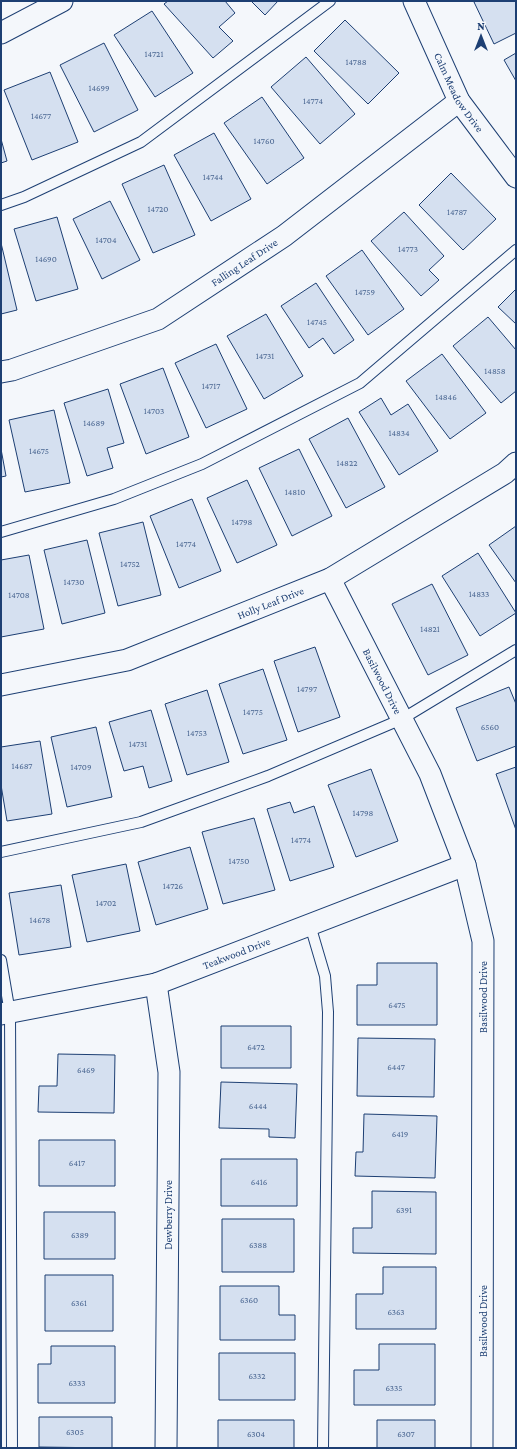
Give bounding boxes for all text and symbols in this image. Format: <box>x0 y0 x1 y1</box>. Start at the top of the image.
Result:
north arrow <box>461 16 501 56</box>
text: N <box>477 20 485 32</box>
house number: 14721 <box>145 49 163 59</box>
street label: Calm Meadow Drive <box>432 51 486 135</box>
house number: 14788 <box>345 57 367 67</box>
house number: 14699 <box>88 83 110 93</box>
house number: 14774 <box>303 96 323 106</box>
house number: 14677 <box>31 111 51 121</box>
house number: 14760 <box>253 136 275 146</box>
house number: 14744 <box>203 172 224 182</box>
house number: 14720 <box>148 204 168 214</box>
house number: 14787 <box>447 207 467 217</box>
house number: 14704 <box>95 235 117 245</box>
street label: Falling Leaf Drive <box>209 236 280 288</box>
house number: 14773 <box>398 244 418 254</box>
house number: 14690 <box>35 254 57 264</box>
house number: 14759 <box>355 287 375 297</box>
house number: 14745 <box>307 317 327 327</box>
house number: 14731 <box>256 351 274 361</box>
house number: 14858 <box>484 366 506 376</box>
house number: 14717 <box>202 381 220 391</box>
house number: 14846 <box>435 392 457 402</box>
house number: 14703 <box>144 406 164 416</box>
house number: 14689 <box>83 418 105 428</box>
house number: 14834 <box>388 428 410 438</box>
house number: 14675 <box>29 446 49 456</box>
house number: 14822 <box>337 458 357 468</box>
house number: 14810 <box>285 487 305 497</box>
house number: 14798 <box>232 517 253 527</box>
house number: 14774 <box>176 539 196 549</box>
house number: 14752 <box>120 559 140 569</box>
house number: 14730 <box>64 577 84 587</box>
street label: Holly Leaf Drive <box>236 584 306 621</box>
house number: 14833 <box>469 589 489 599</box>
house number: 14708 <box>8 590 30 600</box>
house number: 14821 <box>420 624 440 634</box>
street label: Basilwood Drive <box>361 647 404 716</box>
house number: 14797 <box>297 684 317 694</box>
house number: 14775 <box>243 707 263 717</box>
house number: 6560 <box>481 722 499 732</box>
house number: 14753 <box>187 728 207 738</box>
house number: 14731 <box>129 739 147 749</box>
house number: 14687 <box>12 761 32 771</box>
house number: 14709 <box>70 762 92 772</box>
house number: 14798 <box>353 808 374 818</box>
house number: 14774 <box>291 835 311 845</box>
house number: 14750 <box>229 856 249 866</box>
house number: 14726 <box>163 881 184 891</box>
house number: 14702 <box>96 898 116 908</box>
house number: 14678 <box>30 915 51 925</box>
street label: Teakwood Drive <box>201 935 272 971</box>
street label: Basilwood Drive <box>477 961 489 1033</box>
house number: 6475 <box>388 1000 406 1010</box>
house number: 6472 <box>247 1042 265 1052</box>
house number: 6447 <box>387 1062 405 1072</box>
house number: 6469 <box>77 1065 95 1075</box>
house number: 6444 <box>249 1101 268 1111</box>
house number: 6419 <box>392 1129 409 1139</box>
house number: 6417 <box>69 1158 85 1168</box>
house number: 6416 <box>251 1177 268 1187</box>
street label: Dewberry Drive <box>162 1180 175 1250</box>
house number: 6391 <box>396 1205 412 1215</box>
house number: 6389 <box>71 1230 89 1240</box>
house number: 6388 <box>249 1240 267 1250</box>
street label: Basilwood Drive <box>477 1285 489 1357</box>
house number: 6360 <box>240 1295 258 1305</box>
house number: 6361 <box>71 1298 87 1308</box>
house number: 6363 <box>387 1307 405 1317</box>
house number: 6332 <box>249 1371 266 1381</box>
house number: 6333 <box>69 1378 85 1388</box>
house number: 6335 <box>386 1383 403 1393</box>
house number: 6305 <box>66 1427 84 1437</box>
house number: 6304 <box>247 1429 266 1439</box>
house number: 6307 <box>397 1429 415 1439</box>

